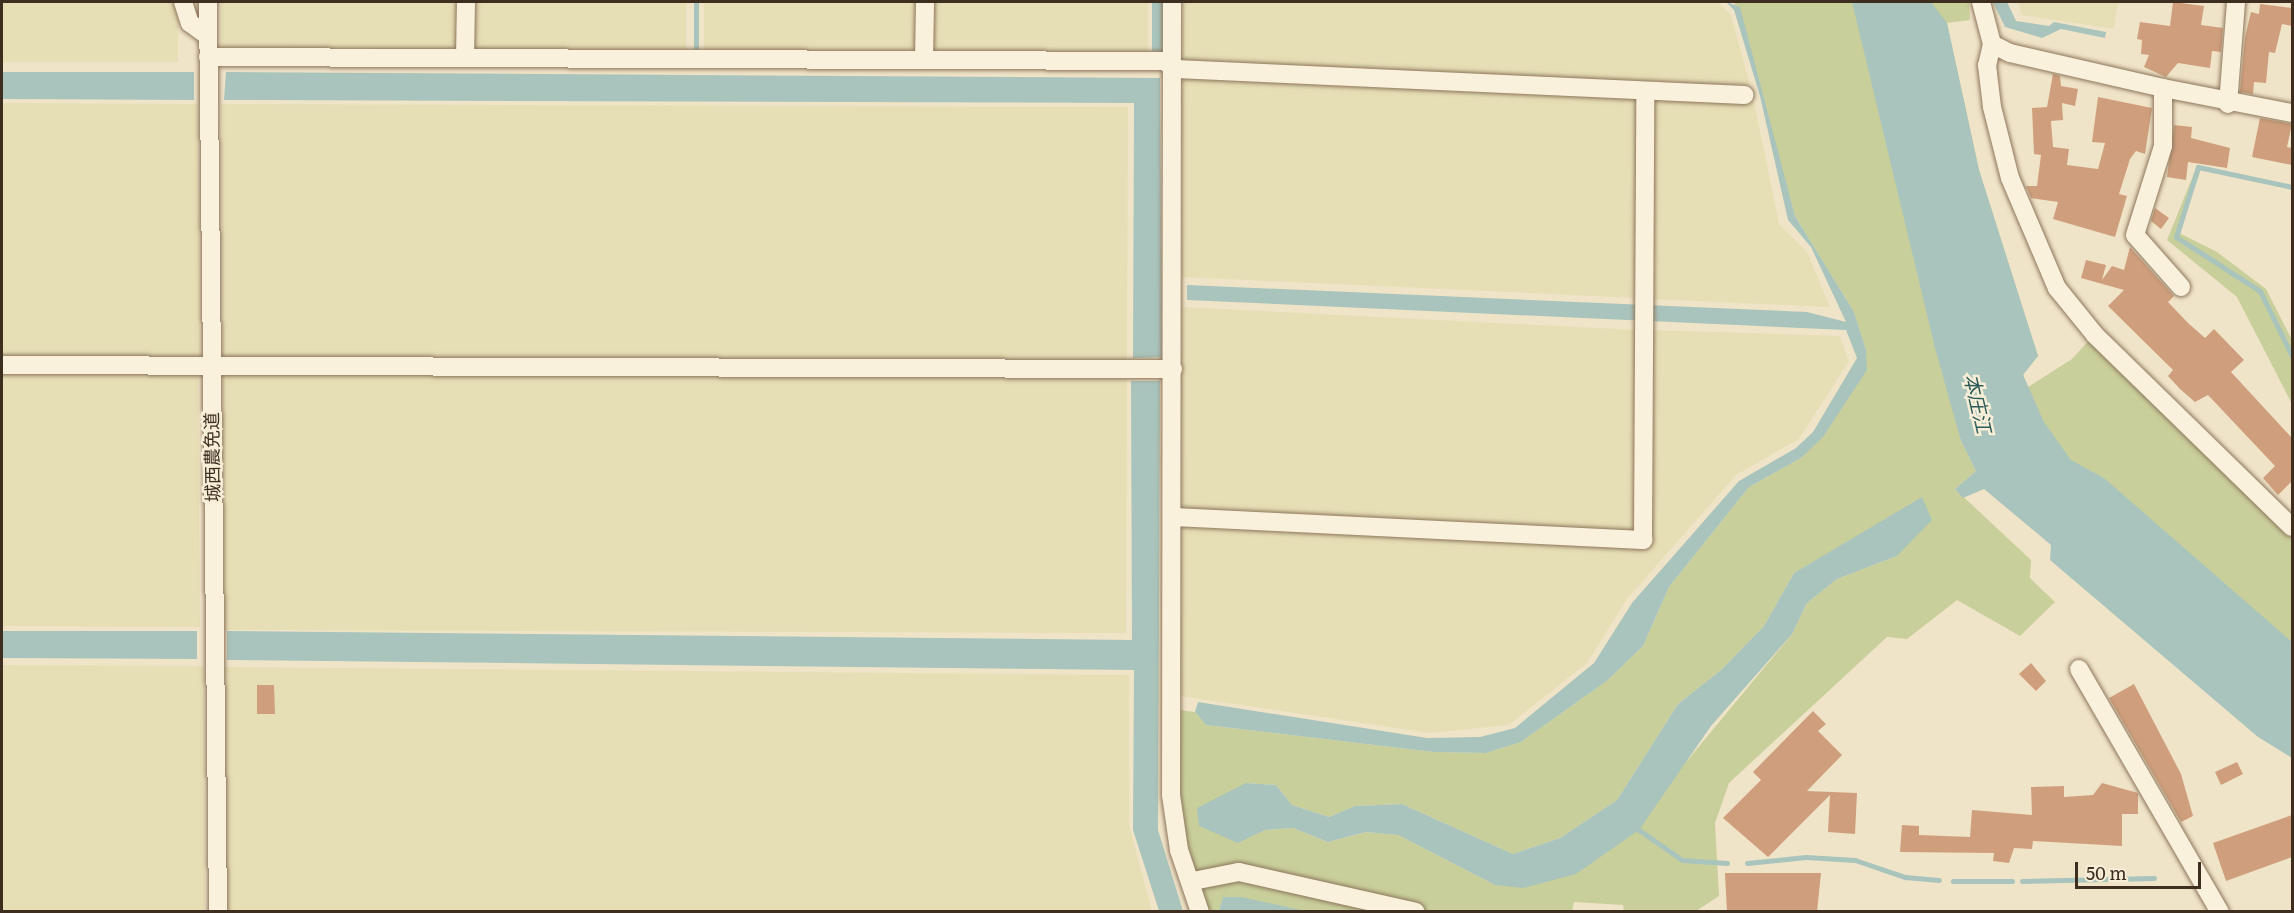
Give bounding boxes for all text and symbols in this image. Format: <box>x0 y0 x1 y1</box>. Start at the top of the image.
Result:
water label: 本庄江 <box>1961 371 1997 435</box>
street label: 城西農免道 <box>200 412 224 502</box>
scale bar <box>2078 850 2204 888</box>
text: 50 m <box>2086 859 2127 886</box>

